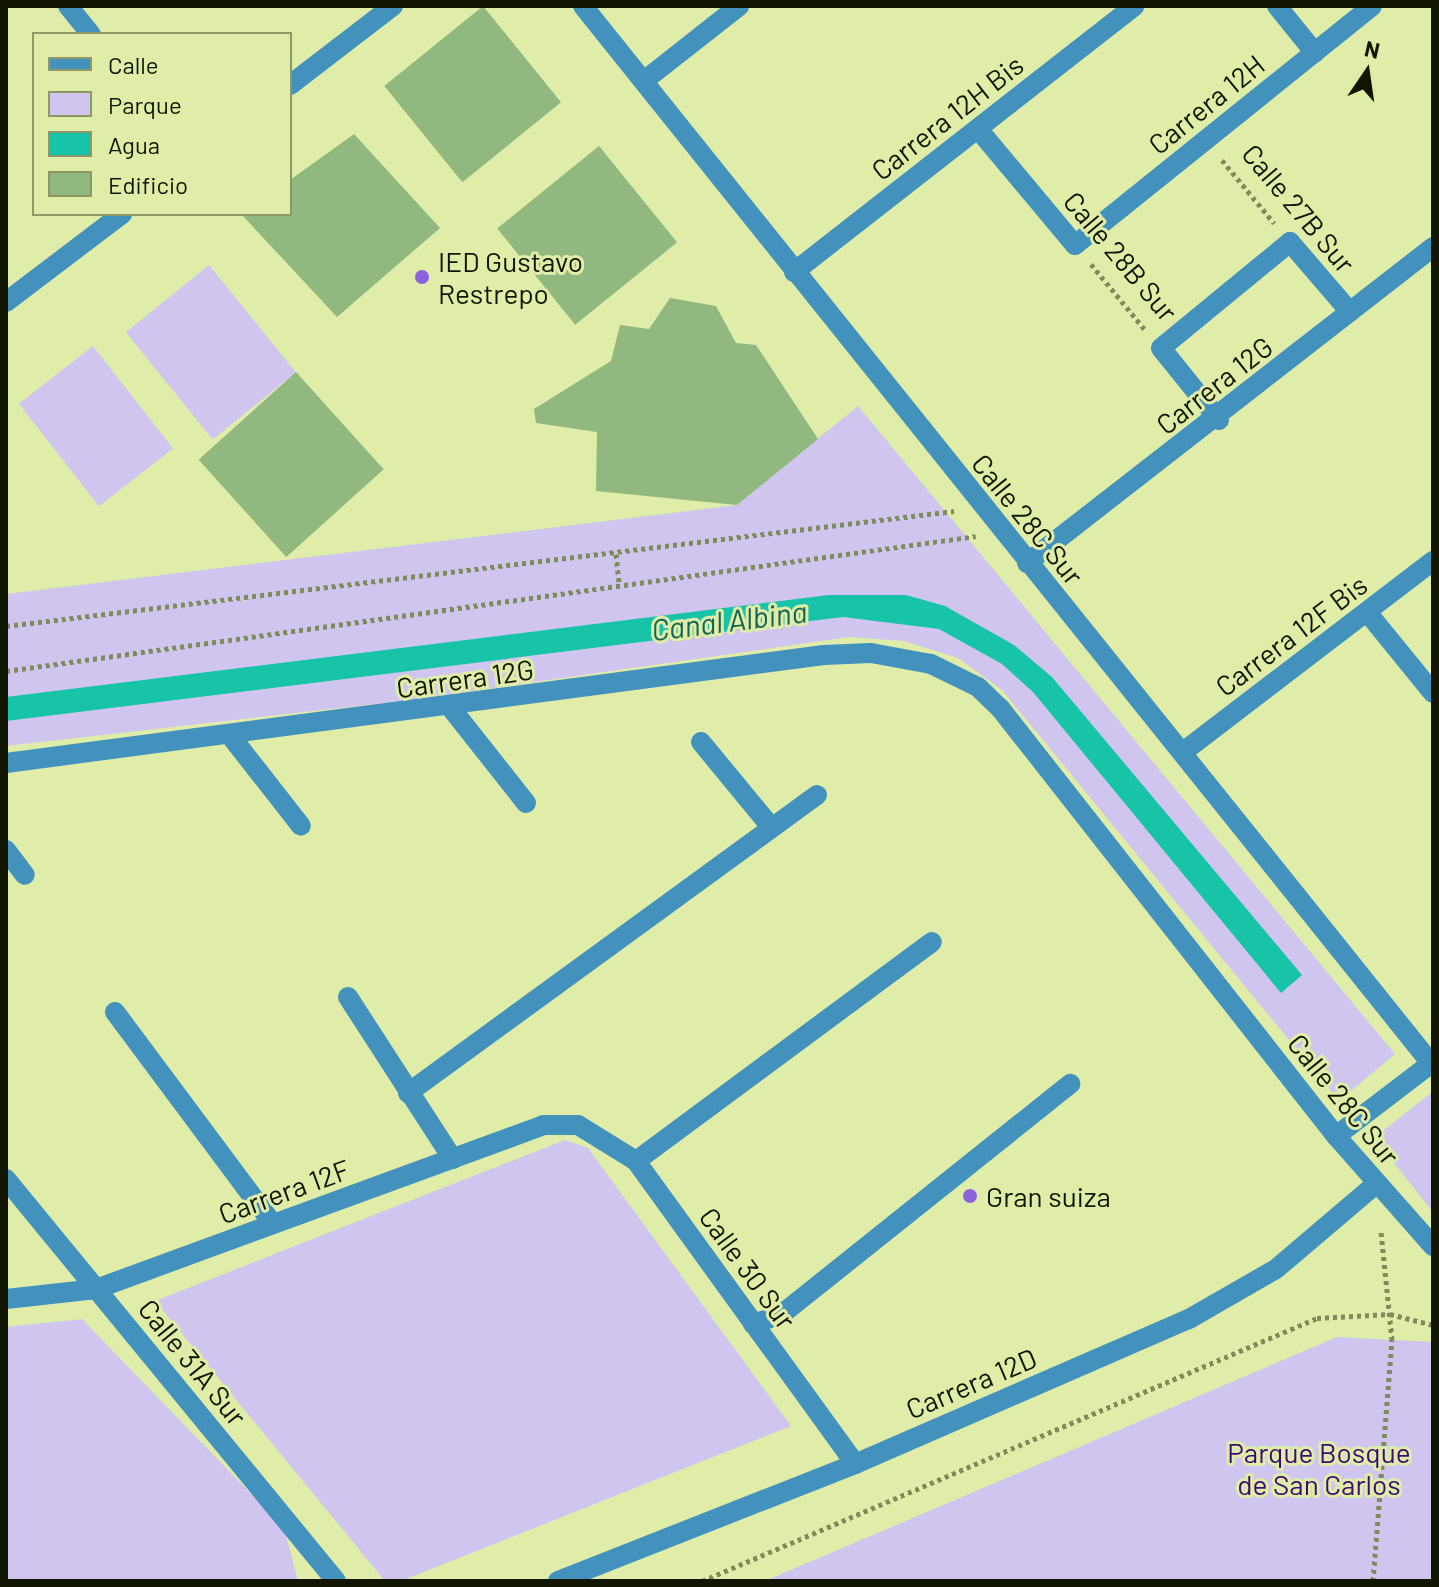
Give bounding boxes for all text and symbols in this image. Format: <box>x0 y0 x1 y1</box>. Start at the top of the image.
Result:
legend <box>32 32 292 216</box>
north arrow <box>1327 32 1407 112</box>
text: N <box>1362 34 1382 63</box>
street label: Carrera 12H Bis <box>864 47 1030 187</box>
street label: Carrera 12H <box>1141 47 1271 161</box>
text: Calle <box>108 50 159 79</box>
text: Parque <box>108 90 182 119</box>
text: Agua <box>108 130 160 159</box>
street label: Calle 27B Sur <box>1236 137 1362 279</box>
text: Edificio <box>108 170 188 199</box>
street label: Calle 28B Sur <box>1057 184 1185 328</box>
place label: IED Gustavo Restrepo <box>438 244 583 310</box>
marker: IED Gustavo Restrepo <box>413 268 431 286</box>
street label: Carrera 12G <box>1149 329 1279 441</box>
street label: Calle 28C Sur <box>965 447 1091 591</box>
street label: Carrera 12F Bis <box>1209 567 1373 703</box>
water label: Canal Albina <box>649 593 809 647</box>
street label: Carrera 12G <box>394 652 536 704</box>
street label: Calle 28C Sur <box>1281 1027 1407 1171</box>
street label: Carrera 12F <box>214 1152 354 1230</box>
place label: Gran suiza <box>986 1179 1111 1213</box>
marker: Gran suiza <box>961 1187 979 1205</box>
street label: Calle 30 Sur <box>693 1201 803 1335</box>
street label: Calle 31A Sur <box>132 1292 254 1432</box>
street label: Carrera 12D <box>901 1340 1041 1426</box>
park label: Parque Bosque de San Carlos <box>1227 1435 1411 1501</box>

